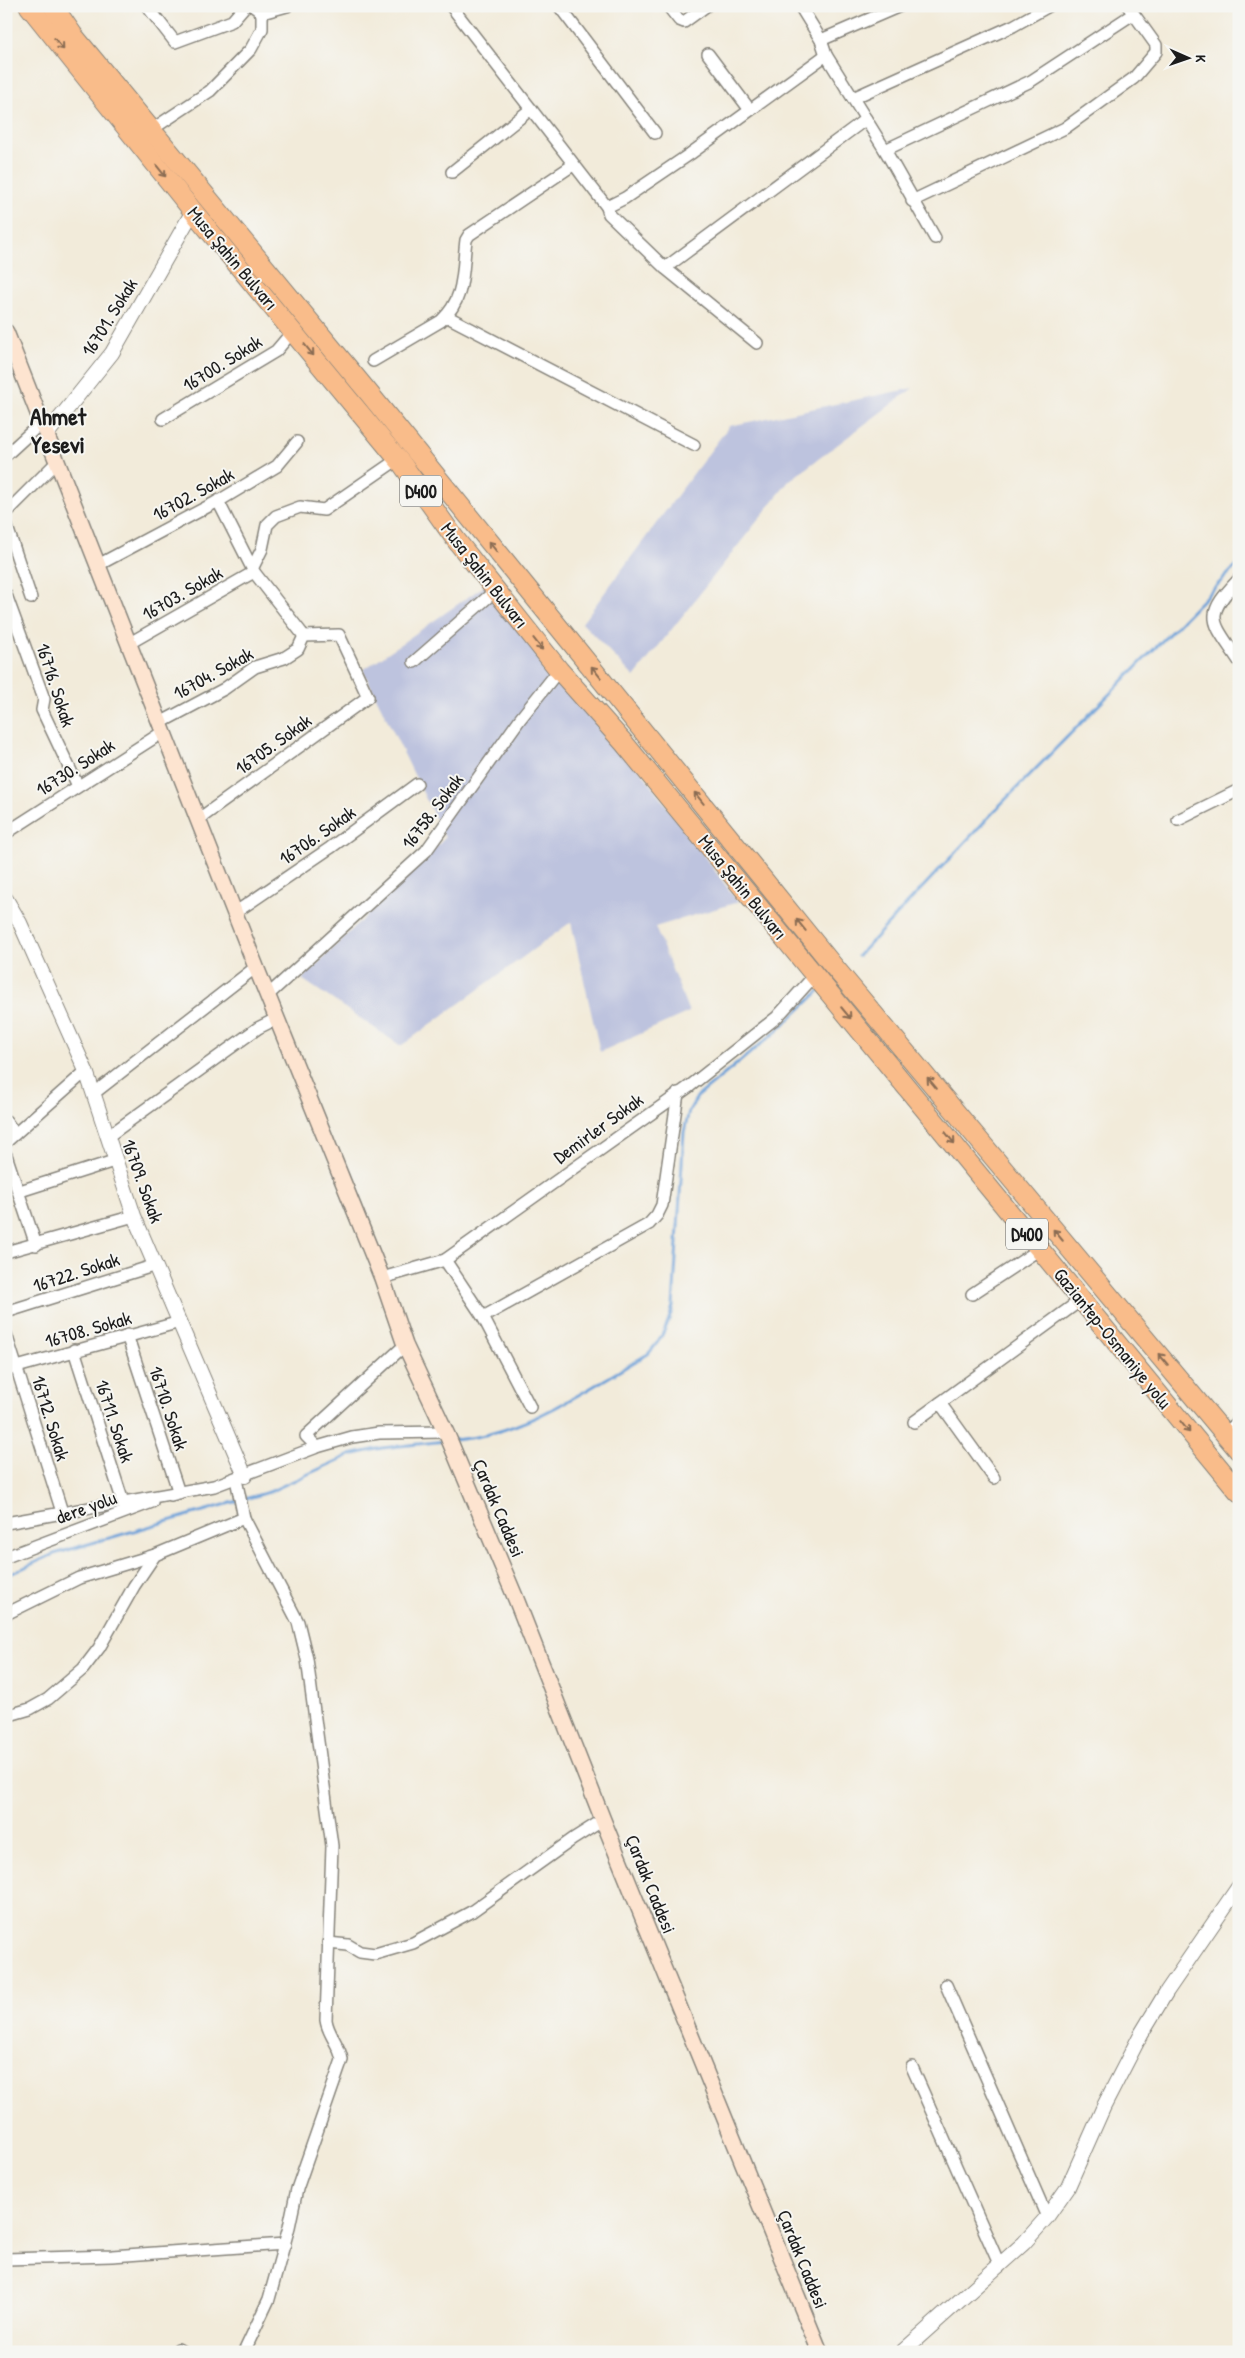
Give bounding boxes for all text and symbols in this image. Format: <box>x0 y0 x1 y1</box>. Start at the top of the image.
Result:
north arrow <box>1162 32 1212 82</box>
one-way arrow <box>54 37 65 50</box>
text: K <box>1192 54 1211 63</box>
one-way arrow <box>155 164 166 177</box>
street label: Musa Şahin Bulvarı <box>182 200 284 316</box>
street label: 16701. Sokak <box>75 273 143 361</box>
street label: 16700. Sokak <box>177 328 267 398</box>
one-way arrow <box>304 343 315 356</box>
district label: Ahmet Yesevi <box>30 400 87 460</box>
street label: 16702. Sokak <box>148 461 238 527</box>
road number: D400 <box>400 476 442 506</box>
street label: Musa Şahin Bulvarı <box>435 516 535 634</box>
one-way arrow <box>487 541 498 554</box>
street label: 16703. Sokak <box>137 559 227 626</box>
one-way arrow <box>533 637 544 650</box>
street label: 16716. Sokak <box>30 640 82 730</box>
street label: 16704. Sokak <box>168 640 258 706</box>
one-way arrow <box>590 666 601 679</box>
street label: 16705. Sokak <box>230 707 317 781</box>
street label: 16730. Sokak <box>31 732 119 802</box>
street label: 16758. Sokak <box>395 768 469 854</box>
one-way arrow <box>694 792 705 805</box>
street label: 16706. Sokak <box>273 799 361 871</box>
street label: Musa Şahin Bulvarı <box>693 829 793 945</box>
one-way arrow <box>795 919 806 932</box>
one-way arrow <box>841 1006 852 1019</box>
one-way arrow <box>926 1077 937 1090</box>
street label: Demirler Sokak <box>548 1087 648 1169</box>
one-way arrow <box>944 1131 955 1144</box>
street label: 16709. Sokak <box>116 1135 170 1227</box>
road number: D400 <box>1006 1218 1048 1250</box>
one-way arrow <box>1053 1228 1064 1241</box>
street label: 16722. Sokak <box>29 1246 123 1298</box>
street label: Gaziantep-Osmaniye yolu <box>1048 1262 1178 1414</box>
street label: 16708. Sokak <box>42 1304 134 1354</box>
one-way arrow <box>1157 1353 1168 1366</box>
street label: 16710. Sokak <box>143 1362 195 1454</box>
street label: 16712. Sokak <box>26 1372 76 1464</box>
street label: 16711. Sokak <box>89 1376 141 1466</box>
one-way arrow <box>1180 1420 1191 1433</box>
street label: Çardak Caddesi <box>467 1455 531 1561</box>
street label: dere yolu <box>52 1484 120 1530</box>
street label: Çardak Caddesi <box>619 1831 683 1937</box>
street label: Çardak Caddesi <box>771 2206 835 2312</box>

